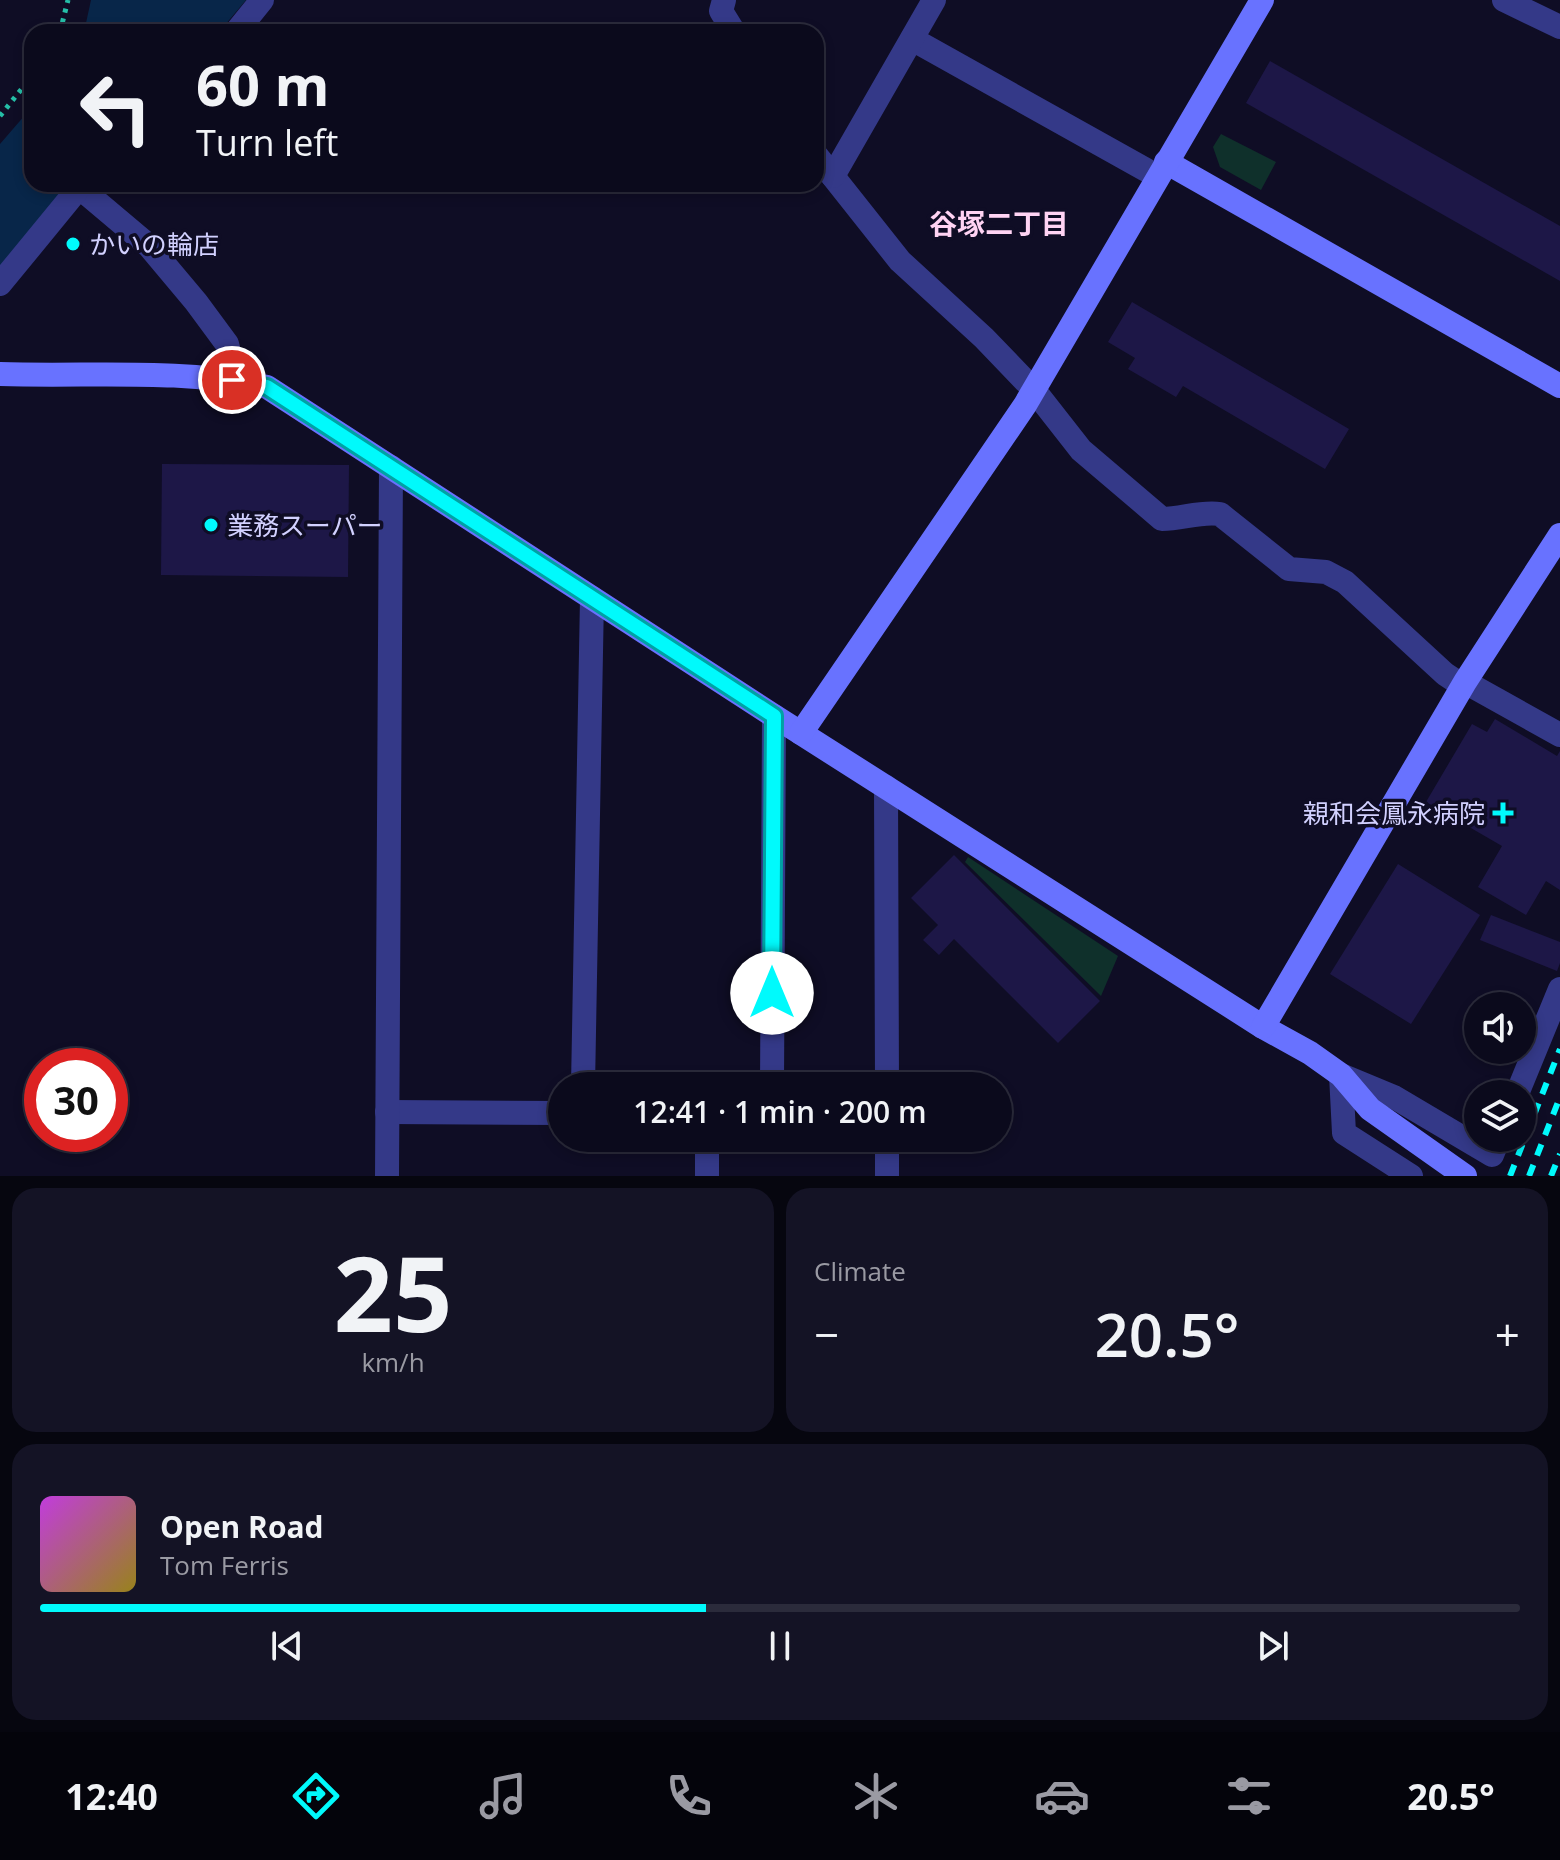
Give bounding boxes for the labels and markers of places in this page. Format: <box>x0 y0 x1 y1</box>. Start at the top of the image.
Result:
place label: かいの輪店 <box>89 226 219 262</box>
marker: かいの輪店 <box>64 235 82 253</box>
pin <box>198 346 266 414</box>
place label: 業務スーパー <box>227 507 383 543</box>
marker: 業務スーパー <box>202 516 220 534</box>
place label: 親和会鳳永病院 <box>1303 795 1485 831</box>
marker: 親和会鳳永病院 <box>1492 802 1514 824</box>

